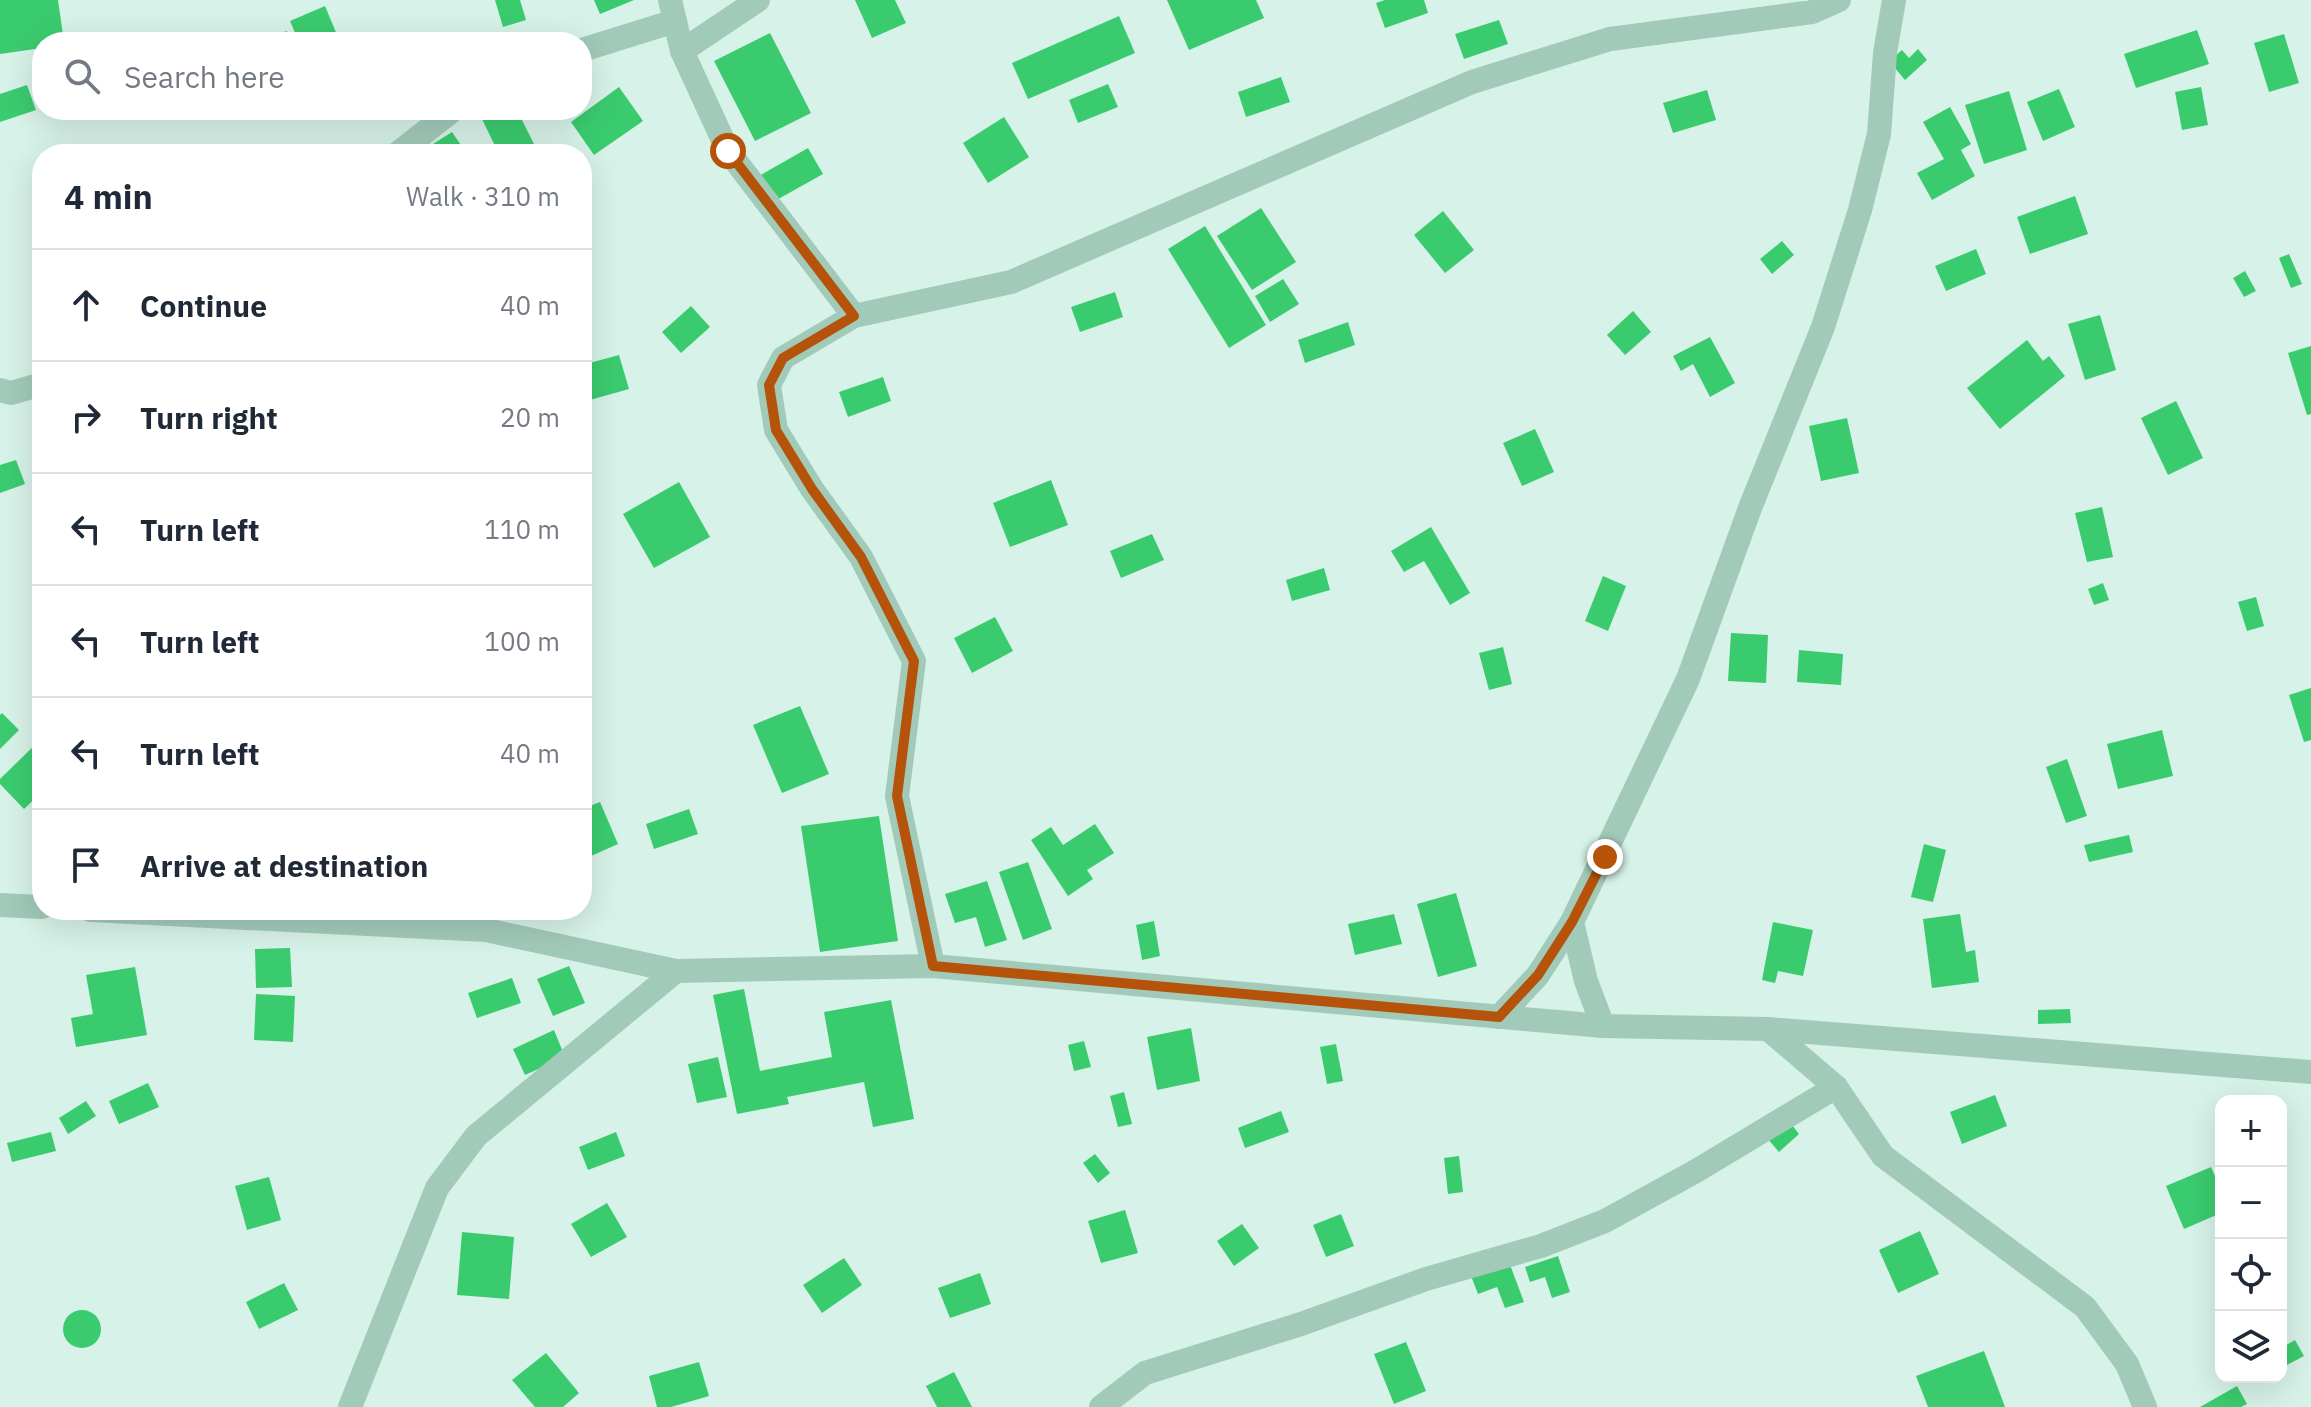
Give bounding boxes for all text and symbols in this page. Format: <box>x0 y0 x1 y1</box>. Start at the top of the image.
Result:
search box <box>32 32 592 120</box>
icon: search <box>60 54 104 98</box>
text: Search here <box>124 57 285 96</box>
route start <box>710 133 746 169</box>
text: 4 min <box>64 174 153 218</box>
text: Walk · 310 m <box>406 179 560 213</box>
icon: ahead <box>64 283 108 327</box>
text: Continue <box>140 286 267 325</box>
text: 40 m <box>500 288 560 322</box>
icon: right <box>64 395 108 439</box>
text: Turn right <box>140 398 278 437</box>
text: 20 m <box>500 400 560 434</box>
icon: left <box>64 507 108 551</box>
text: Turn left <box>140 510 259 549</box>
text: 110 m <box>484 512 560 546</box>
icon: left <box>64 619 108 663</box>
text: Turn left <box>140 622 259 661</box>
text: 100 m <box>484 624 560 658</box>
icon: left <box>64 731 108 775</box>
text: Turn left <box>140 734 259 773</box>
text: 40 m <box>500 736 560 770</box>
route end <box>1587 839 1623 875</box>
icon: arrive <box>64 843 108 887</box>
text: Arrive at destination <box>140 846 428 885</box>
map controls <box>2215 1095 2287 1383</box>
button: + <box>2215 1095 2287 1167</box>
button: − <box>2215 1167 2287 1239</box>
button: locate <box>2215 1239 2287 1311</box>
button: layers <box>2215 1311 2287 1383</box>

